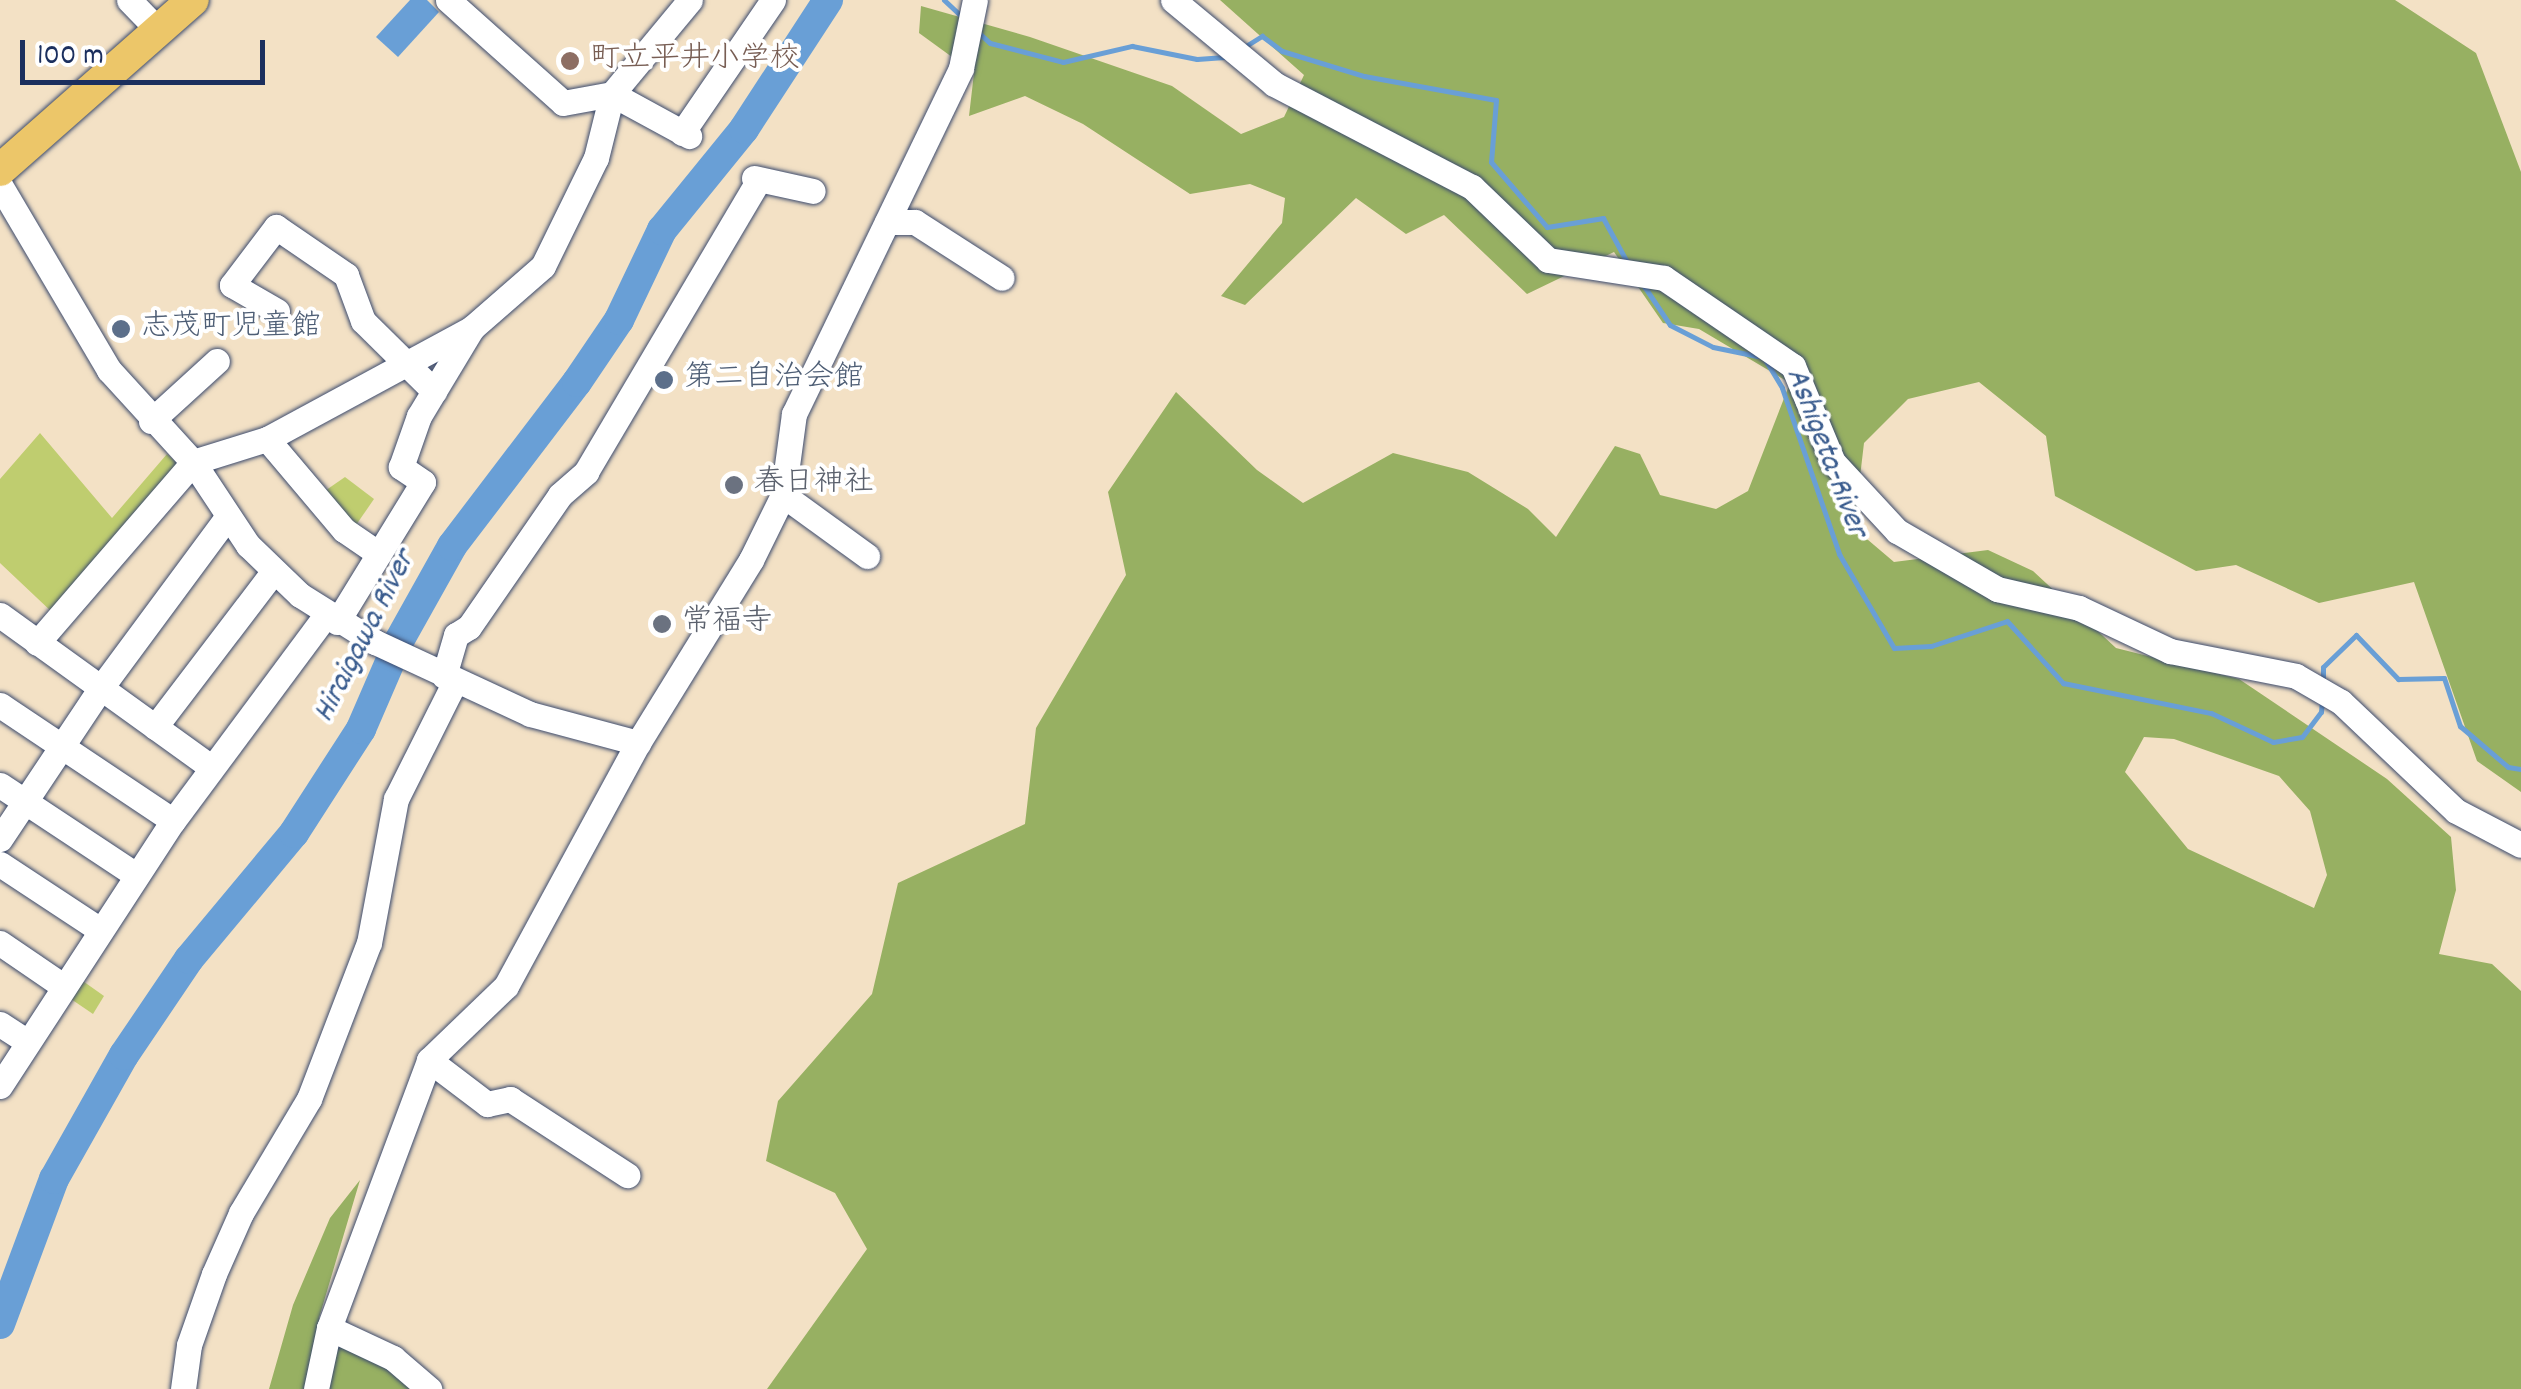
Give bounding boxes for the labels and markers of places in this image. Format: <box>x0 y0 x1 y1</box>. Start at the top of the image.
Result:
place label: 町立平井小学校 <box>590 43 800 79</box>
marker: 町立平井小学校 <box>559 50 581 72</box>
place label: 志茂町児童館 <box>141 311 321 347</box>
marker: 志茂町児童館 <box>110 318 132 340</box>
place label: 第二自治会館 <box>684 362 864 398</box>
marker: 第二自治会館 <box>653 369 675 391</box>
place label: 春日神社 <box>754 467 874 503</box>
marker: 春日神社 <box>723 474 745 496</box>
place label: 常福寺 <box>682 606 772 642</box>
marker: 常福寺 <box>651 613 673 635</box>

